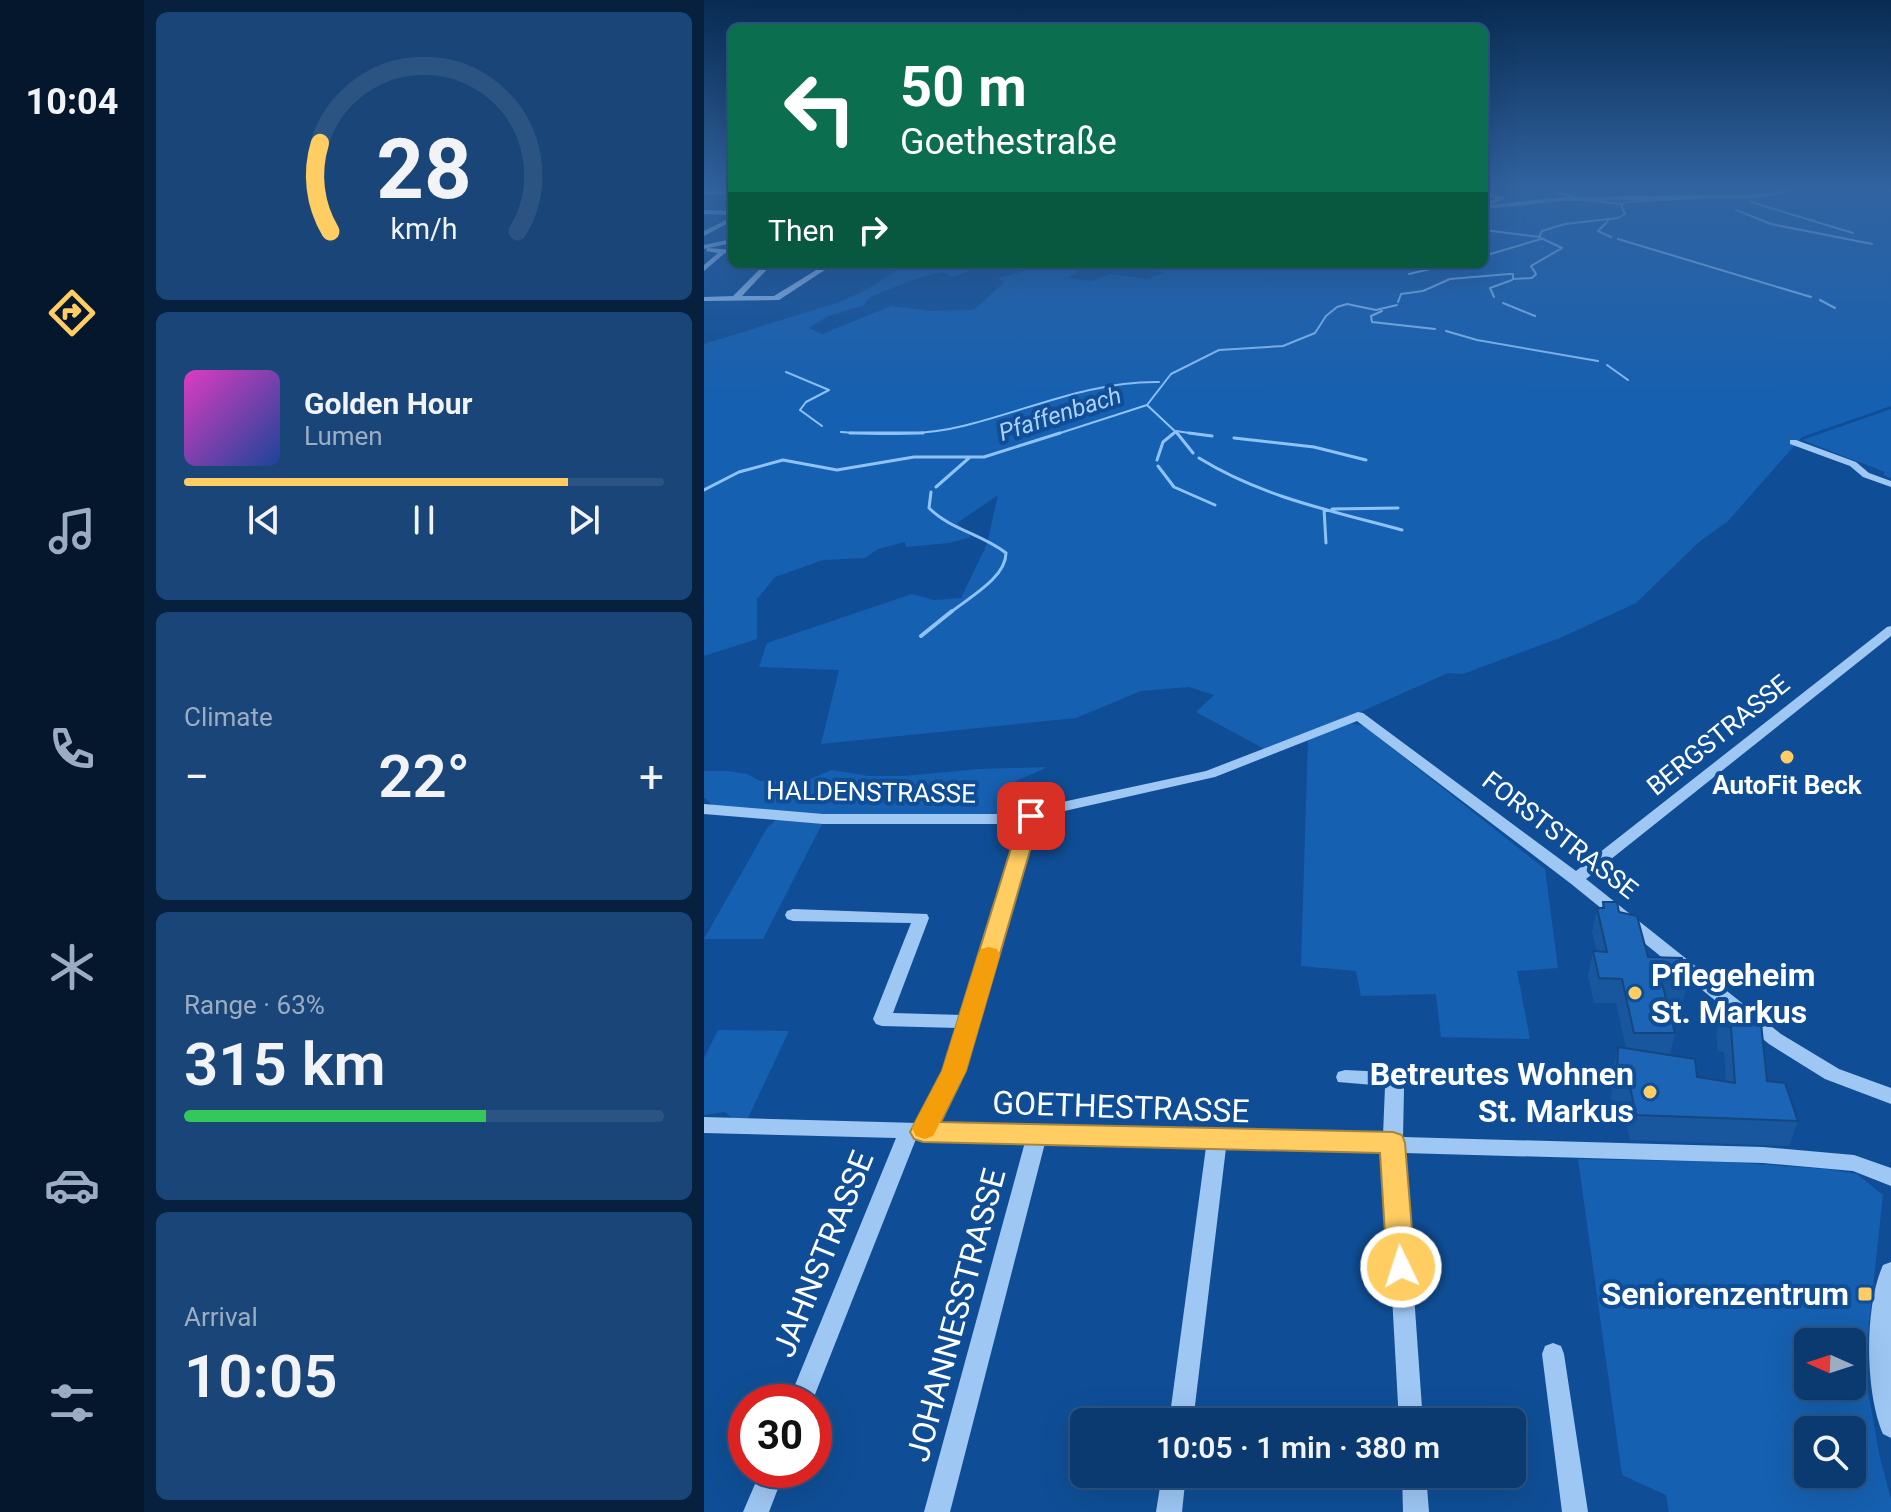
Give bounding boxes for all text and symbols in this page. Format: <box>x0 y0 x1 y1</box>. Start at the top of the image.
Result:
text: 50 m <box>900 54 1027 120</box>
icon: left <box>768 56 872 160</box>
text: 10:04 <box>26 81 118 123</box>
text: 28 <box>376 121 472 218</box>
text: Goethestraße <box>900 121 1117 163</box>
icon: right <box>851 208 895 252</box>
text: km/h <box>390 212 458 246</box>
text: Then <box>768 213 835 248</box>
icon: directions <box>44 285 100 341</box>
water label: Pfaffenbach <box>995 381 1125 447</box>
text: Golden Hour <box>304 386 473 421</box>
text: Lumen <box>304 421 383 451</box>
icon: previous <box>242 498 286 542</box>
icon: pause <box>402 498 446 542</box>
icon: next <box>562 498 606 542</box>
icon: music <box>44 503 100 559</box>
street label: BERGSTRASSE <box>1641 668 1795 802</box>
text: Climate <box>184 702 273 732</box>
icon: phone <box>44 721 100 777</box>
text: 22° <box>378 741 470 812</box>
marker: AutoFit Beck <box>1778 748 1796 766</box>
text: − <box>184 751 209 803</box>
text: + <box>639 751 664 803</box>
street label: FORSTSTRASSE <box>1476 765 1644 905</box>
place label: AutoFit Beck <box>1712 770 1863 800</box>
street label: HALDENSTRASSE <box>766 775 976 809</box>
pin <box>997 782 1065 850</box>
icon: arrive <box>1009 794 1053 838</box>
icon: climate <box>44 939 100 995</box>
place label: Pflegeheim St. Markus <box>1651 956 1815 1031</box>
marker: Pflegeheim St. Markus <box>1626 984 1644 1002</box>
text: Range · 63% <box>184 990 325 1020</box>
text: 315 km <box>184 1029 386 1100</box>
place label: Betreutes Wohnen St. Markus <box>1370 1055 1634 1130</box>
marker: Betreutes Wohnen St. Markus <box>1641 1083 1659 1101</box>
street label: GOETHESTRASSE <box>992 1084 1250 1130</box>
street label: JAHNSTRASSE <box>764 1145 882 1363</box>
icon: car <box>44 1157 100 1213</box>
street label: JOHANNESSTRASSE <box>899 1165 1013 1465</box>
position arrow <box>1359 1225 1443 1309</box>
place label: Seniorenzentrum <box>1601 1275 1849 1313</box>
marker: Seniorenzentrum <box>1856 1285 1874 1303</box>
text: Arrival <box>184 1302 258 1332</box>
north arrow <box>1794 1328 1866 1400</box>
map controls <box>1794 1328 1866 1488</box>
text: 10:05 <box>184 1341 337 1412</box>
icon: filters <box>44 1375 100 1431</box>
speed limit sign: 30 <box>728 1384 832 1488</box>
button: search <box>1794 1416 1866 1488</box>
text: 10:05 · 1 min · 380 m <box>1156 1430 1440 1465</box>

